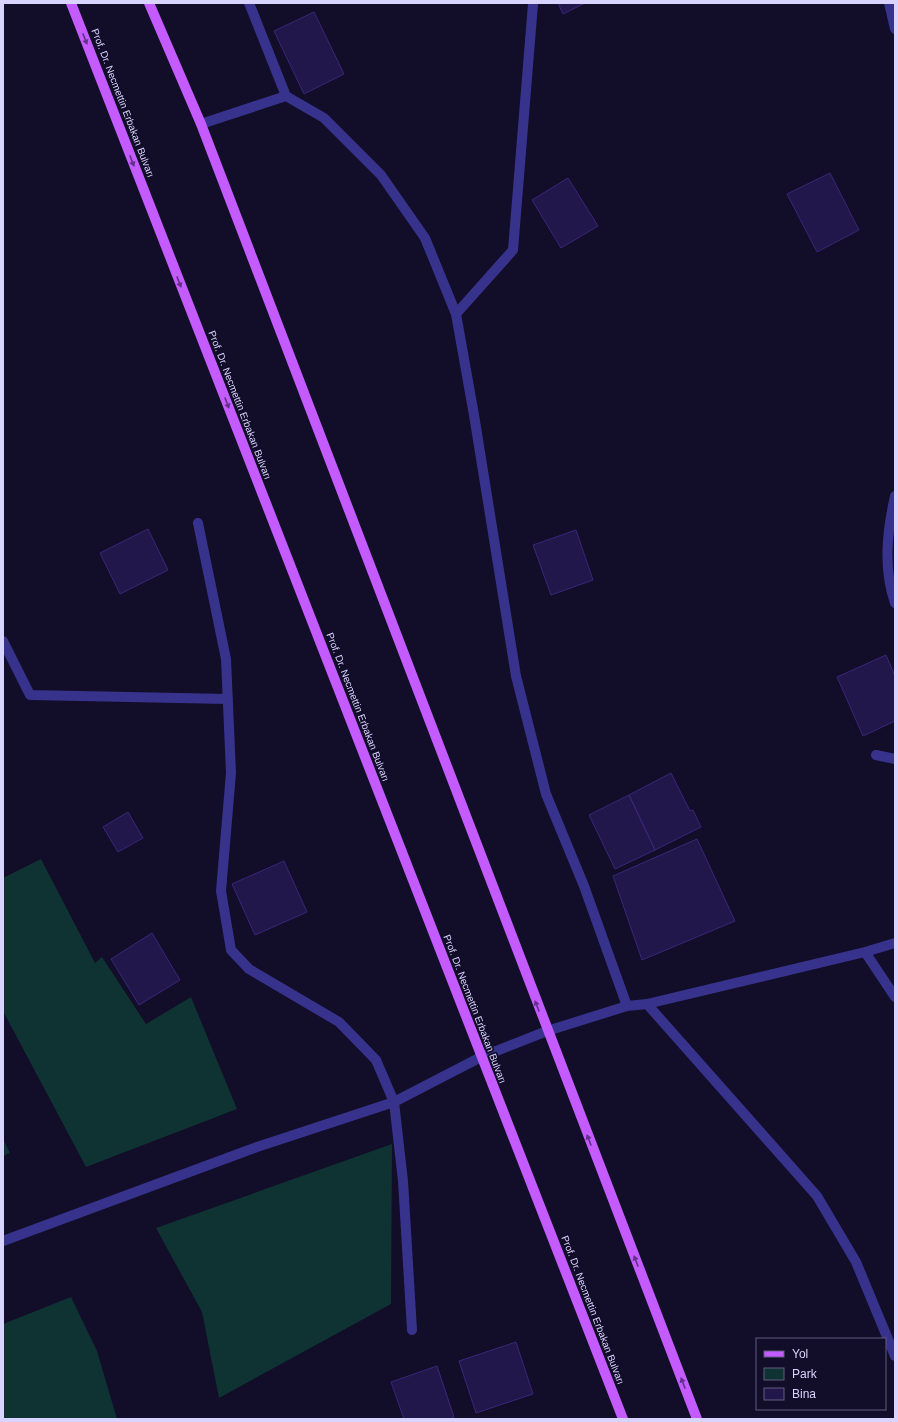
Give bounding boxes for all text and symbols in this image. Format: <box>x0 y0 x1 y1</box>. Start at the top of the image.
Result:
street label: Prof. Dr. Necmettin Erbakan Bulvarı <box>89 27 157 179</box>
one-way arrow <box>83 34 89 46</box>
one-way arrow <box>130 155 136 167</box>
one-way arrow <box>177 276 183 288</box>
street label: Prof. Dr. Necmettin Erbakan Bulvarı <box>206 329 274 481</box>
one-way arrow <box>224 397 230 409</box>
street label: Prof. Dr. Necmettin Erbakan Bulvarı <box>324 631 392 783</box>
street label: Prof. Dr. Necmettin Erbakan Bulvarı <box>441 933 509 1085</box>
one-way arrow <box>534 999 540 1011</box>
one-way arrow <box>586 1134 592 1146</box>
street label: Prof. Dr. Necmettin Erbakan Bulvarı <box>559 1234 627 1386</box>
one-way arrow <box>632 1255 638 1267</box>
legend <box>756 1338 886 1410</box>
text: Yol <box>792 1347 808 1361</box>
text: Park <box>792 1367 818 1381</box>
one-way arrow <box>679 1376 685 1388</box>
text: Bina <box>792 1387 816 1401</box>

